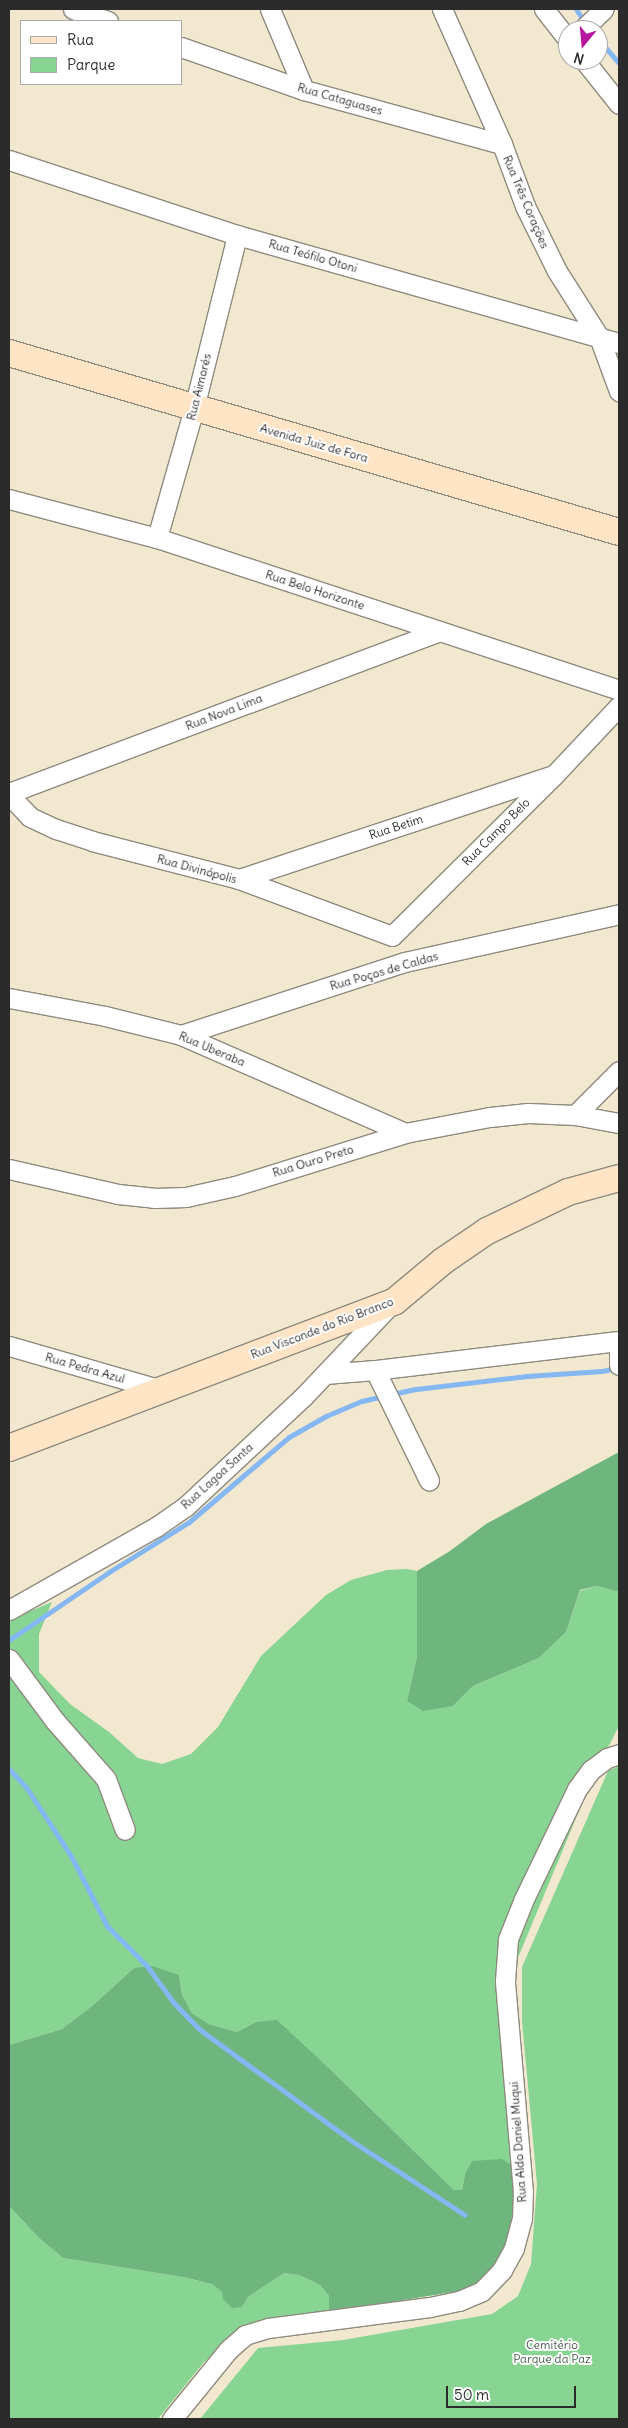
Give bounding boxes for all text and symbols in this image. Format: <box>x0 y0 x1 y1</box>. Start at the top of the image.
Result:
legend <box>20 20 182 85</box>
north arrow <box>558 20 608 70</box>
text: Rua <box>67 30 94 49</box>
text: N <box>572 48 586 68</box>
text: Parque <box>67 55 115 74</box>
street label: Rua Cataguases <box>296 80 384 118</box>
street label: Rua Três Corações <box>500 153 552 251</box>
street label: Rua Teófilo Otoni <box>267 236 359 276</box>
street label: Rua Aimorés <box>184 352 214 422</box>
street label: Avenida Juiz de Fora <box>258 421 370 465</box>
street label: Rua Belo Horizonte <box>264 567 366 613</box>
street label: Rua Nova Lima <box>184 691 264 733</box>
street label: Rua Campo Belo <box>459 795 533 869</box>
street label: Rua Betim <box>367 812 425 842</box>
street label: Rua Divinópolis <box>156 851 238 887</box>
street label: Rua Poços de Caldas <box>328 949 440 993</box>
street label: Rua Uberaba <box>177 1029 247 1069</box>
street label: Rua Ouro Preto <box>271 1142 355 1180</box>
street label: Rua Visconde do Rio Branco <box>249 1294 395 1362</box>
street label: Rua Pedra Azul <box>44 1350 126 1386</box>
street label: Rua Lagoa Santa <box>178 1440 256 1512</box>
street label: Rua Aldo Daniel Muqui <box>507 2081 529 2203</box>
park label: Cemitério Parque da Paz <box>513 2338 591 2366</box>
scale bar <box>448 2376 578 2408</box>
text: 50 m <box>454 2385 489 2404</box>

